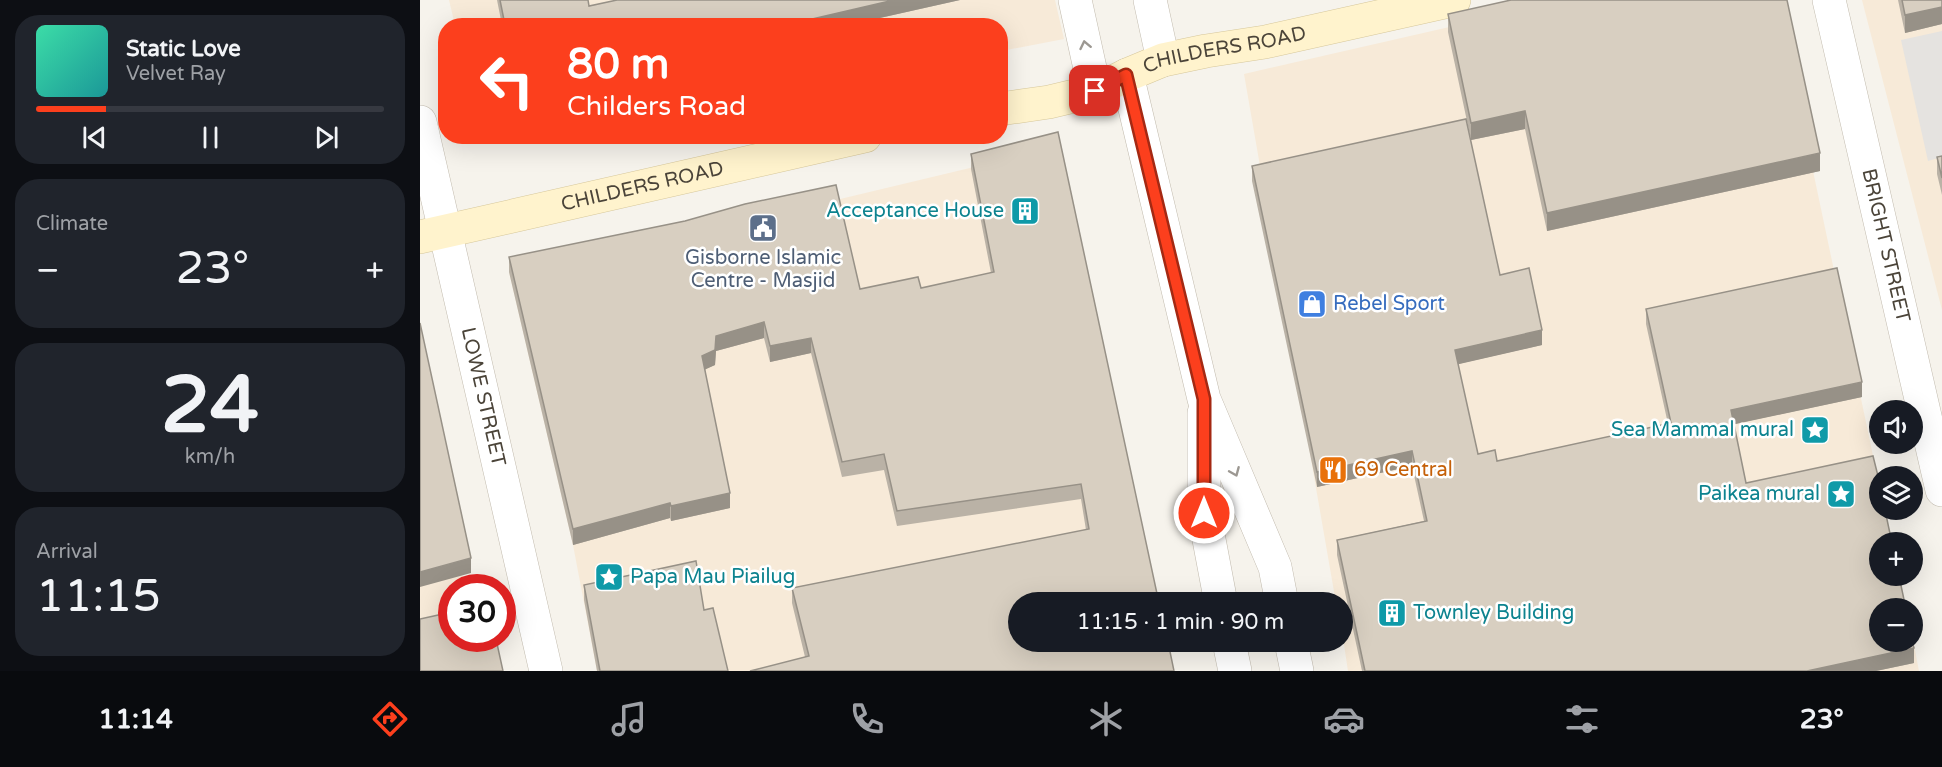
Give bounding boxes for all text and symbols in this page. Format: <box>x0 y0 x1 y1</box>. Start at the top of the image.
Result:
street label: CHILDERS ROAD <box>1139 21 1308 79</box>
text: Static Love <box>126 36 241 62</box>
text: 80 m <box>567 39 669 90</box>
one-way arrow <box>1080 41 1093 51</box>
icon: left <box>468 42 546 120</box>
text: Velvet Ray <box>126 62 226 86</box>
pin <box>1069 65 1120 116</box>
icon: arrive <box>1078 74 1111 107</box>
text: Childers Road <box>567 90 746 123</box>
icon: previous <box>78 121 111 154</box>
icon: pause <box>194 121 227 154</box>
icon: next <box>310 121 343 154</box>
street label: CHILDERS ROAD <box>559 156 726 217</box>
street label: BRIGHT STREET <box>1856 166 1915 325</box>
building icon: Acceptance House <box>1009 195 1041 227</box>
place label: Acceptance House <box>826 199 1004 223</box>
text: Climate <box>36 212 108 236</box>
public building icon: Gisborne Islamic Centre - Masjid <box>747 212 779 244</box>
text: 23° <box>176 242 249 296</box>
place label: Gisborne Islamic Centre - Masjid <box>685 246 841 293</box>
text: − <box>36 251 60 290</box>
text: + <box>365 251 384 290</box>
shop icon: Rebel Sport <box>1296 288 1328 320</box>
place label: Rebel Sport <box>1333 292 1445 316</box>
street label: LOWE STREET <box>456 325 511 469</box>
text: 24 <box>161 359 259 453</box>
map controls <box>1869 400 1923 652</box>
button: sound <box>1869 400 1923 454</box>
place icon: Sea Mammal mural <box>1799 414 1831 446</box>
place label: Sea Mammal mural <box>1611 418 1794 442</box>
text: km/h <box>185 445 235 469</box>
restaurant icon: 69 Central <box>1317 454 1349 486</box>
place label: 69 Central <box>1354 458 1453 482</box>
one-way arrow <box>1228 466 1240 477</box>
button: layers <box>1869 466 1923 520</box>
place icon: Paikea mural <box>1825 478 1857 510</box>
position arrow <box>1172 481 1236 545</box>
place label: Paikea mural <box>1698 482 1820 506</box>
button: + <box>1869 532 1923 586</box>
text: Arrival <box>36 540 98 564</box>
place icon: Papa Mau Piailug <box>593 561 625 593</box>
place label: Papa Mau Piailug <box>630 565 795 589</box>
text: 11:15 <box>36 570 161 624</box>
speed limit sign: 30 <box>438 574 516 652</box>
building icon: Townley Building <box>1376 597 1408 629</box>
button: − <box>1869 598 1923 652</box>
place label: Townley Building <box>1413 601 1574 625</box>
text: 11:15 · 1 min · 90 m <box>1077 609 1284 635</box>
icon: directions <box>369 698 411 740</box>
icon: music <box>608 698 650 740</box>
icon: phone <box>846 698 888 740</box>
icon: climate <box>1085 698 1127 740</box>
icon: car <box>1323 698 1365 740</box>
icon: filters <box>1561 698 1603 740</box>
text: 11:14 <box>98 703 173 736</box>
text: 23° <box>1800 703 1844 736</box>

